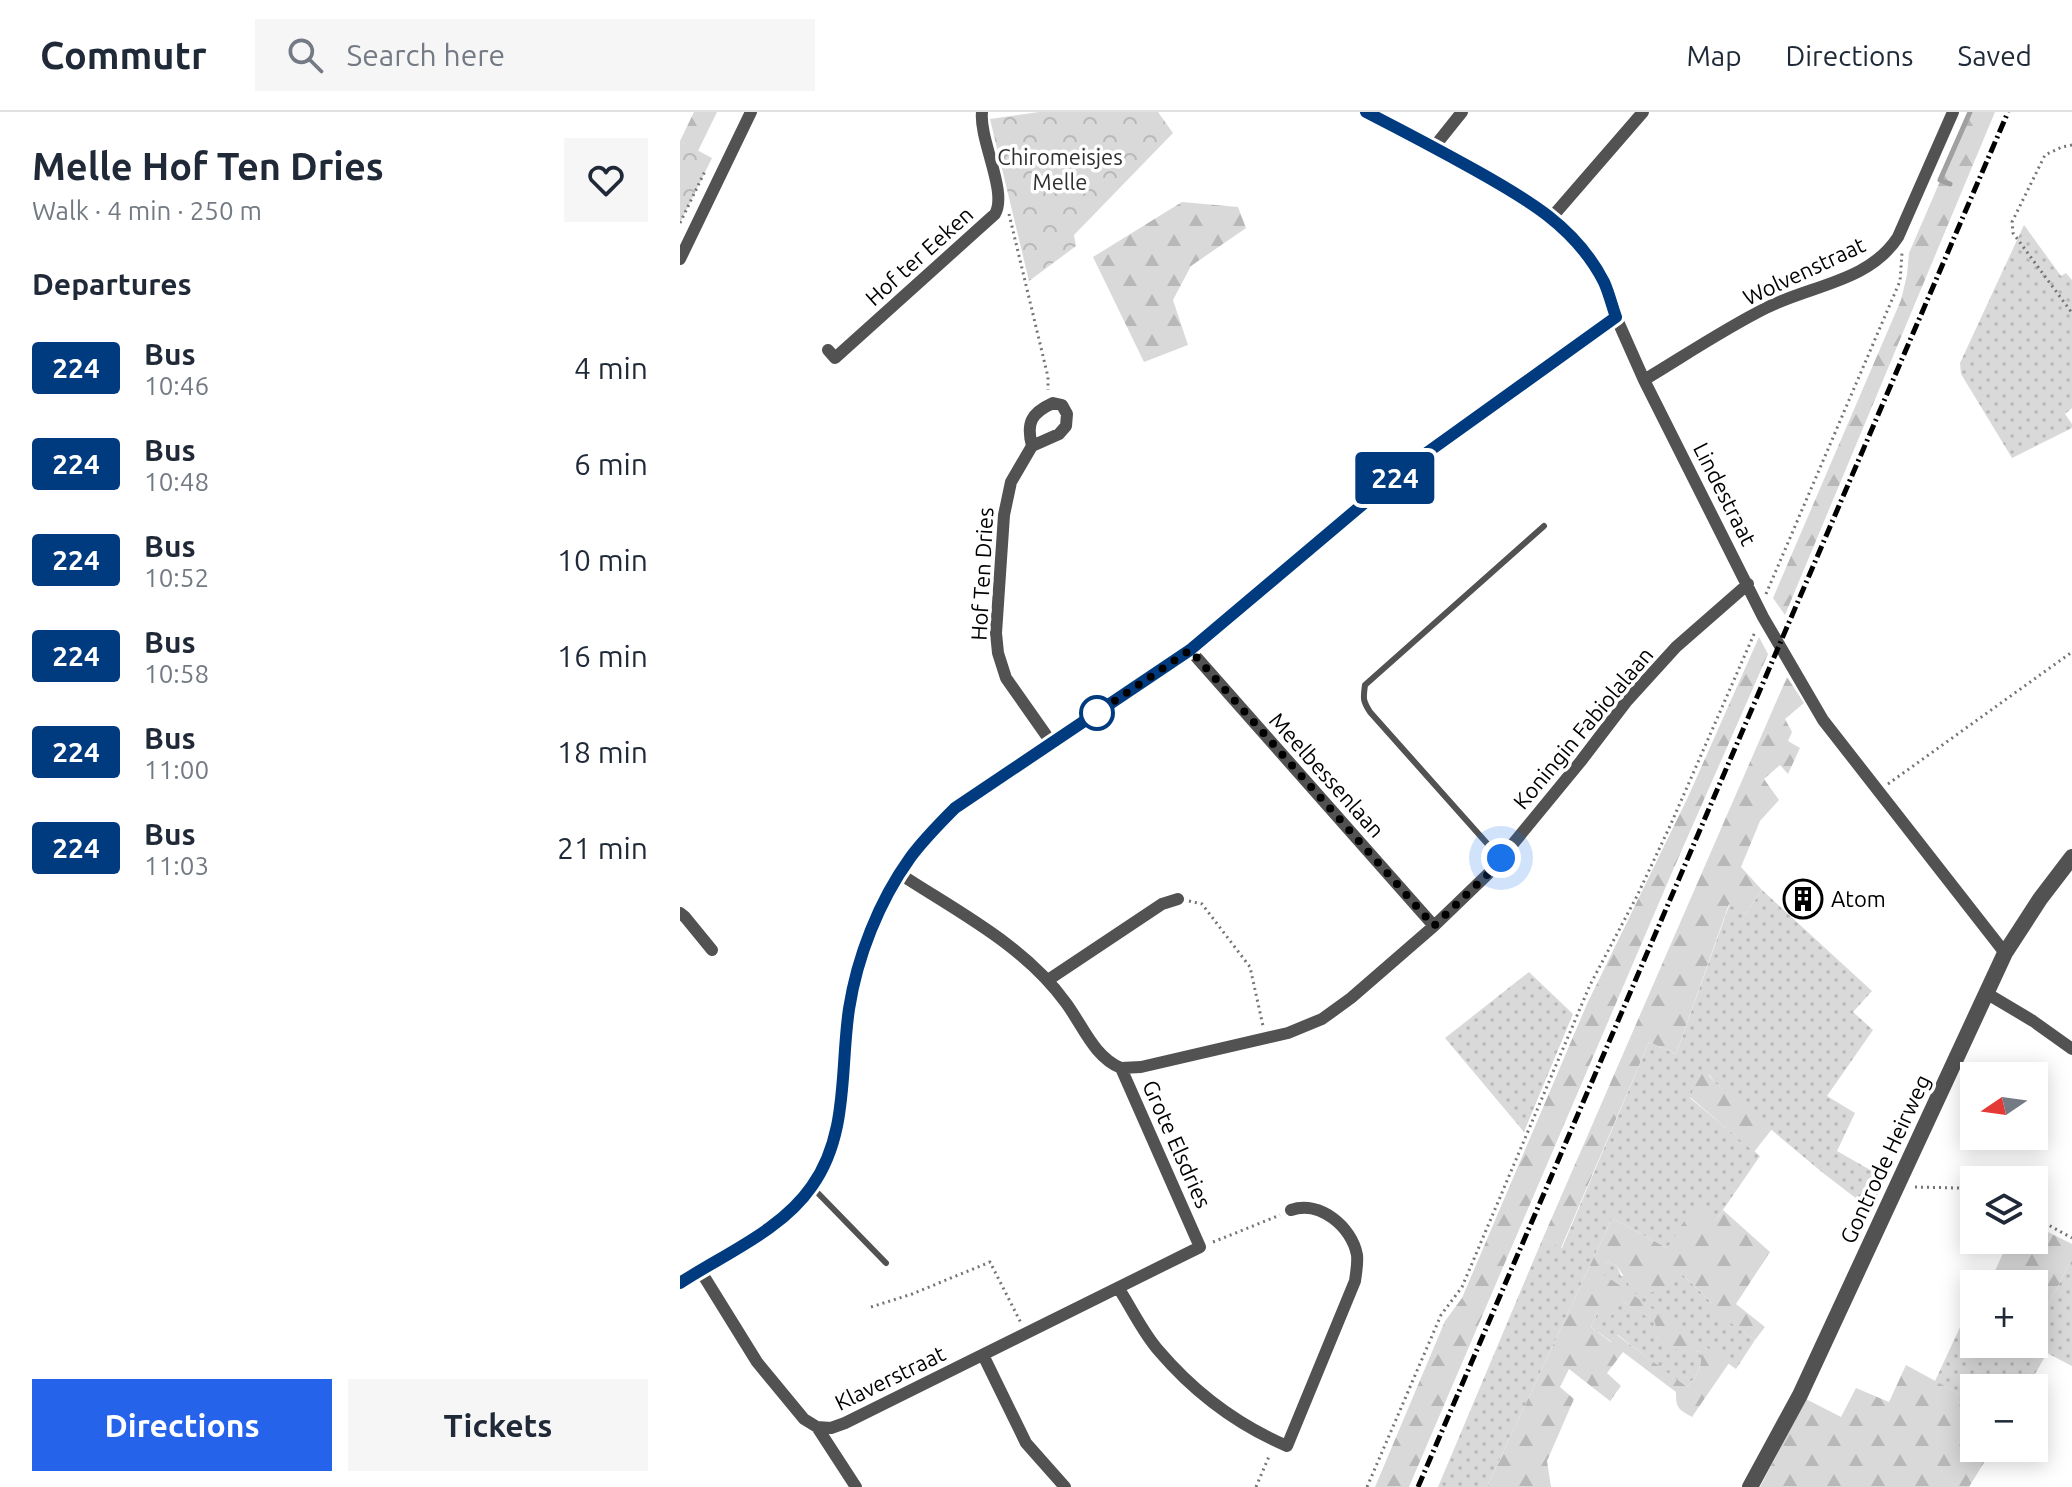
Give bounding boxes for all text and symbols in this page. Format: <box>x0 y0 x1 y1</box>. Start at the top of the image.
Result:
search box <box>255 19 815 91</box>
icon: search <box>283 33 327 77</box>
text: Commutr <box>40 34 207 76</box>
text: Search here <box>347 38 505 72</box>
text: Map <box>1686 40 1742 71</box>
text: Directions <box>1786 40 1913 71</box>
text: Saved <box>1957 40 2032 71</box>
button: heart <box>564 138 648 222</box>
park label: Chiromeisjes Melle <box>997 144 1123 194</box>
text: Melle Hof Ten Dries <box>32 145 384 187</box>
text: Walk · 4 min · 250 m <box>32 196 262 225</box>
street label: Hof ter Eeken <box>860 201 977 310</box>
street label: Wolvenstraat <box>1739 231 1869 310</box>
text: Departures <box>32 267 192 301</box>
text: Bus <box>144 337 196 371</box>
text: 4 min <box>574 351 648 385</box>
text: 224 <box>52 352 100 383</box>
text: 10:46 <box>144 371 209 400</box>
text: Bus <box>144 433 196 467</box>
street label: Lindestraat <box>1689 438 1762 550</box>
text: 6 min <box>574 447 648 481</box>
text: 224 <box>52 448 100 479</box>
line badge: 224 <box>1349 452 1441 504</box>
text: 224 <box>1371 462 1419 493</box>
text: 10:48 <box>144 467 209 496</box>
street label: Hof Ten Dries <box>966 507 997 641</box>
text: Bus <box>144 529 196 563</box>
text: 10 min <box>557 543 648 577</box>
text: 224 <box>52 544 100 575</box>
text: 10:52 <box>144 563 209 592</box>
text: Bus <box>144 625 196 659</box>
text: 16 min <box>557 639 648 673</box>
text: 224 <box>52 640 100 671</box>
street label: Koningin Fabiolalaan <box>1508 642 1658 814</box>
text: 10:58 <box>144 659 209 688</box>
unlabelled marker <box>1080 696 1114 730</box>
street label: Meelbessenlaan <box>1265 707 1390 842</box>
text: Bus <box>144 721 196 755</box>
text: 18 min <box>557 735 648 769</box>
text: 224 <box>52 736 100 767</box>
text: 11:00 <box>144 755 209 784</box>
text: Bus <box>144 817 196 851</box>
text: 21 min <box>557 831 648 865</box>
text: 224 <box>52 832 100 863</box>
your location <box>1481 838 1521 878</box>
text: 11:03 <box>144 851 209 880</box>
building icon: Atom <box>1782 878 1824 920</box>
place label: Atom <box>1831 886 1886 911</box>
north arrow <box>1960 1062 2048 1150</box>
map controls <box>1960 1062 2048 1462</box>
street label: Gontrode Heirweg <box>1834 1070 1935 1247</box>
street label: Grote Elsdries <box>1138 1076 1217 1212</box>
button: layers <box>1960 1166 2048 1254</box>
button: + <box>1960 1270 2048 1358</box>
street label: Klaverstraat <box>831 1340 949 1415</box>
button: − <box>1960 1374 2048 1462</box>
button: Directions <box>32 1379 332 1471</box>
button: Tickets <box>348 1379 648 1471</box>

